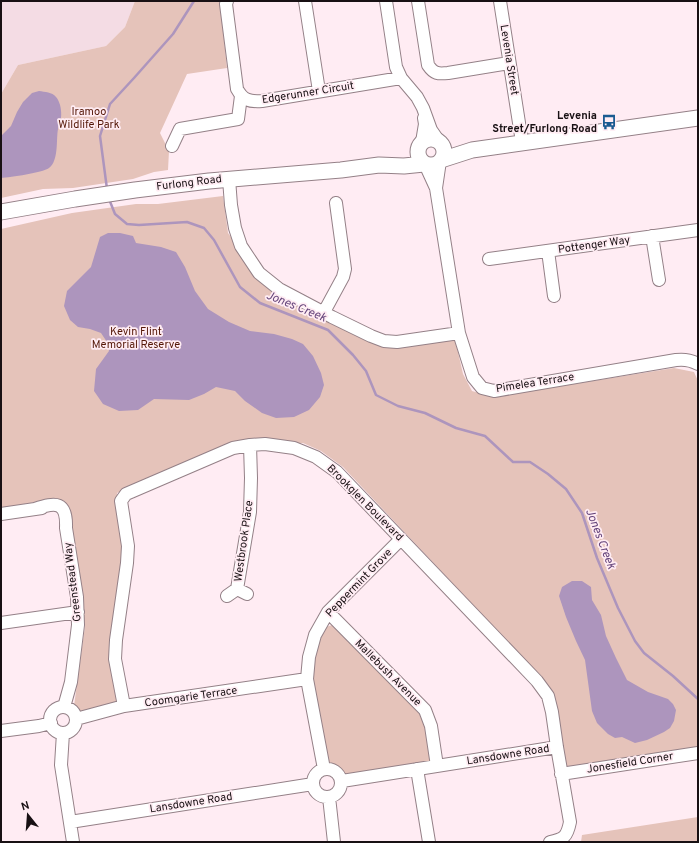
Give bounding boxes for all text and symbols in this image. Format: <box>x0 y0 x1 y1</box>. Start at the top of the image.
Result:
street label: Levenia Street <box>497 24 521 96</box>
street label: Edgerunner Circuit <box>261 79 355 107</box>
park label: Iramoo Wildlife Park <box>58 105 120 132</box>
place label: Levenia Street/Furlong Road <box>492 109 597 136</box>
bus stop icon: Levenia Street/Furlong Road <box>600 113 618 131</box>
street label: Furlong Road <box>155 172 223 194</box>
street label: Pottenger Way <box>557 233 631 257</box>
water label: Jones Creek <box>264 288 329 327</box>
park label: Kevin Flint Memorial Reserve <box>92 325 180 352</box>
street label: Pimelea Terrace <box>495 370 575 396</box>
street label: Brookglen Boulevard <box>324 462 406 544</box>
street label: Westbrook Place <box>231 499 257 583</box>
water label: Jones Creek <box>581 506 619 572</box>
street label: Greenstead Way <box>61 541 85 623</box>
street label: Peppermint Grove <box>323 546 395 620</box>
street label: Mallebush Avenue <box>352 637 424 709</box>
street label: Coomgarie Terrace <box>144 684 238 710</box>
street label: Lansdowne Road <box>466 742 550 768</box>
street label: Jonesfield Corner <box>586 749 675 777</box>
street label: Lansdowne Road <box>149 790 233 816</box>
north arrow <box>8 795 48 835</box>
text: N <box>20 799 31 814</box>

